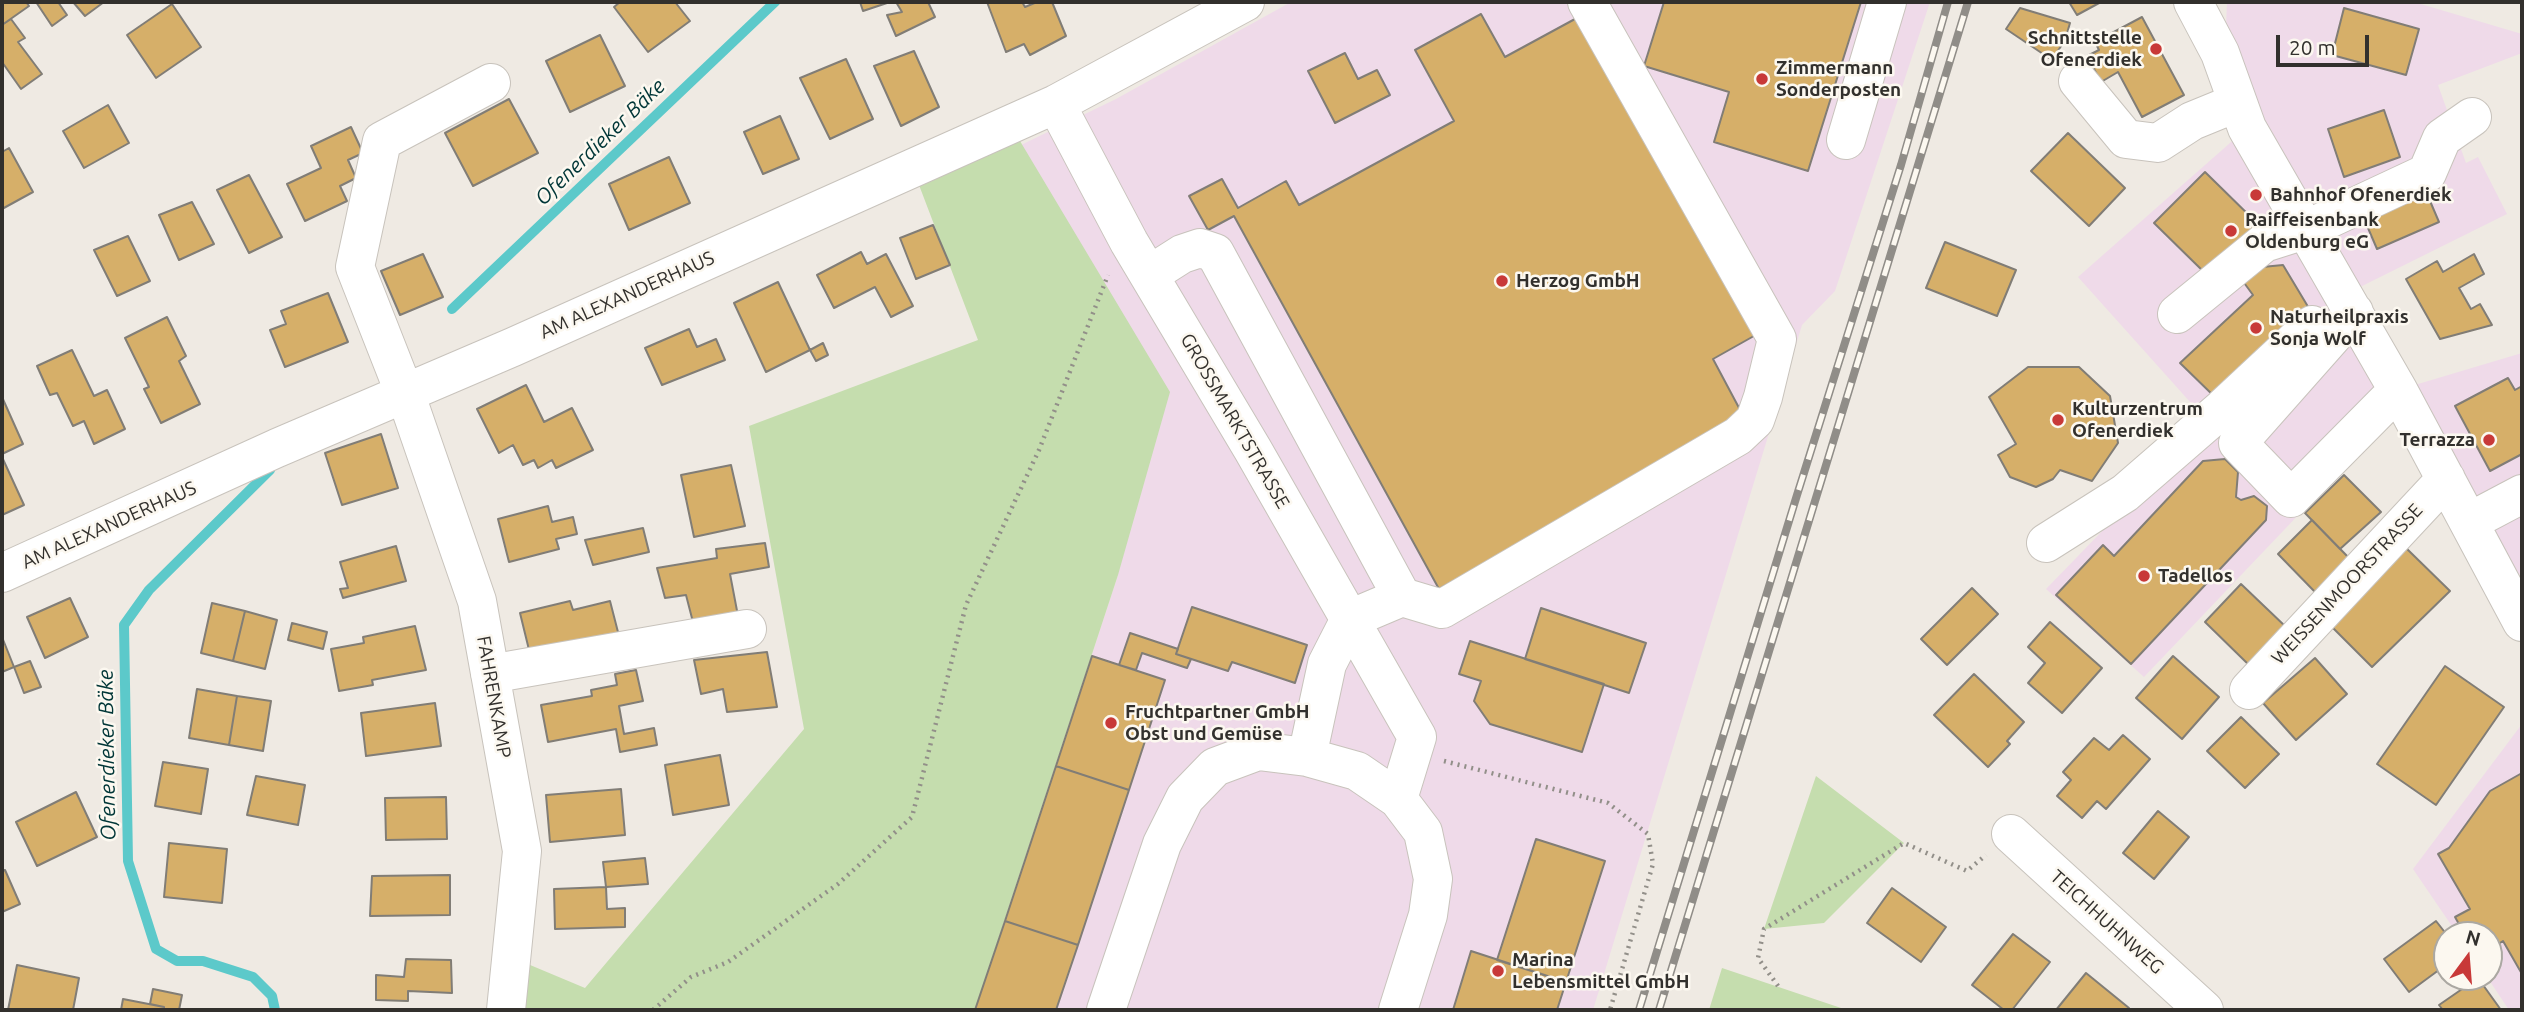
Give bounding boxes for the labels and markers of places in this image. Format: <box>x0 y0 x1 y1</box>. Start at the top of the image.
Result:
place label: Schnittstelle Ofenerdiek <box>2028 27 2142 71</box>
marker: Schnittstelle Ofenerdiek <box>2148 41 2164 57</box>
place label: Zimmermann Sonderposten <box>1776 57 1901 101</box>
marker: Zimmermann Sonderposten <box>1754 71 1770 87</box>
place label: Bahnhof Ofenerdiek <box>2270 184 2452 206</box>
marker: Bahnhof Ofenerdiek <box>2248 187 2264 203</box>
place label: Raiffeisenbank Oldenburg eG <box>2245 209 2379 253</box>
marker: Raiffeisenbank Oldenburg eG <box>2223 223 2239 239</box>
place label: Herzog GmbH <box>1516 270 1640 292</box>
marker: Herzog GmbH <box>1494 273 1510 289</box>
place label: Naturheilpraxis Sonja Wolf <box>2270 306 2409 350</box>
marker: Naturheilpraxis Sonja Wolf <box>2248 320 2264 336</box>
place label: Kulturzentrum Ofenerdiek <box>2072 398 2203 442</box>
marker: Kulturzentrum Ofenerdiek <box>2050 412 2066 428</box>
place label: Terrazza <box>2399 429 2475 451</box>
marker: Terrazza <box>2481 432 2497 448</box>
place label: Tadellos <box>2158 565 2233 587</box>
marker: Tadellos <box>2136 568 2152 584</box>
place label: Fruchtpartner GmbH Obst und Gemüse <box>1125 701 1310 745</box>
marker: Fruchtpartner GmbH Obst und Gemüse <box>1103 715 1119 731</box>
place label: Marina Lebensmittel GmbH <box>1512 949 1689 993</box>
marker: Marina Lebensmittel GmbH <box>1490 963 1506 979</box>

